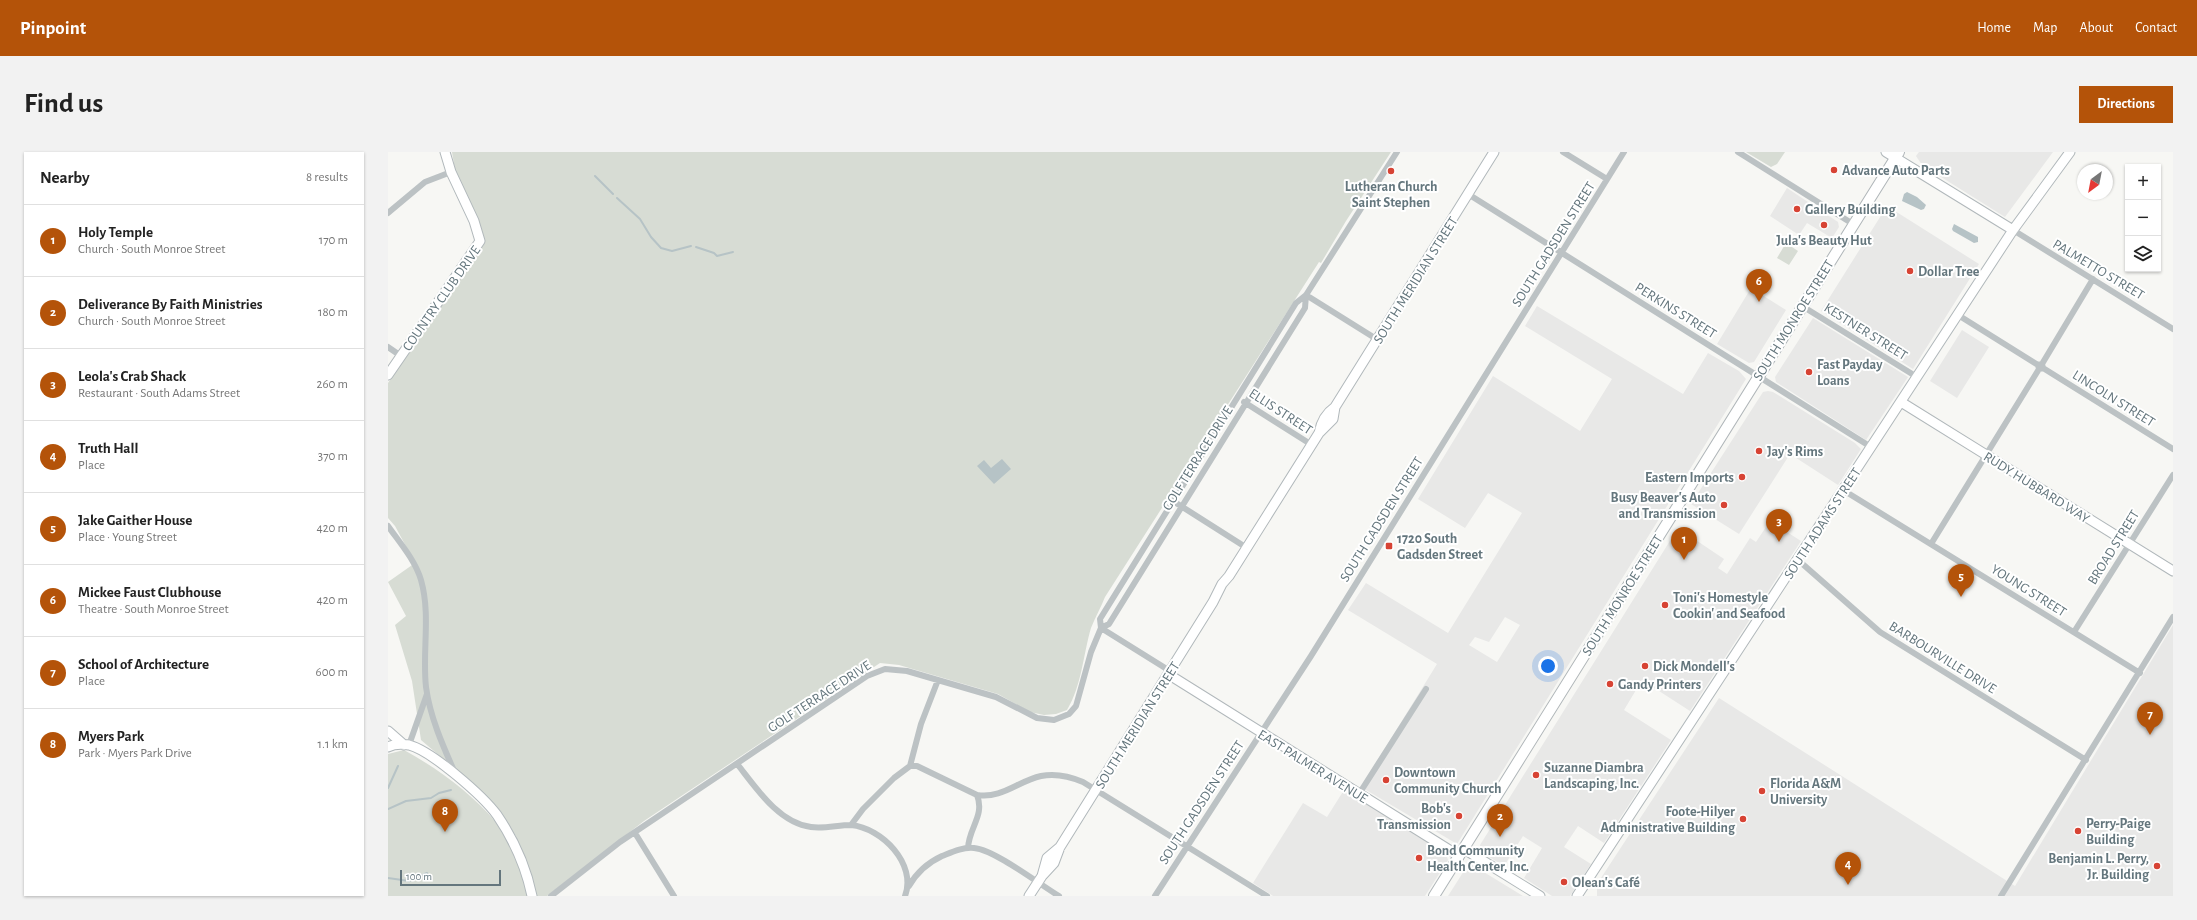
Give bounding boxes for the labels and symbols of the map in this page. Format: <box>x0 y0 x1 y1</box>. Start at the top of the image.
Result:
place label: Advance Auto Parts <box>1842 164 1950 178</box>
north arrow <box>2077 164 2113 200</box>
marker: Advance Auto Parts <box>1829 165 1839 175</box>
marker: Lutheran Church Saint Stephen <box>1386 166 1396 176</box>
place label: Lutheran Church Saint Stephen <box>1345 180 1437 210</box>
street label: SOUTH GADSDEN STREET <box>1510 180 1598 309</box>
place label: Gallery Building <box>1805 203 1896 217</box>
marker: Gallery Building <box>1792 204 1802 214</box>
street label: SOUTH MERIDIAN STREET <box>1371 215 1461 346</box>
marker: Jula's Beauty Hut <box>1819 220 1829 230</box>
place label: Jula's Beauty Hut <box>1776 234 1872 248</box>
street label: PALMETTO STREET <box>2050 237 2147 303</box>
street label: COUNTRY CLUB DRIVE <box>400 243 484 354</box>
street label: SOUTH MONROE STREET <box>1751 258 1837 383</box>
place label: Dollar Tree <box>1918 265 1980 279</box>
marker: Dollar Tree <box>1905 266 1915 276</box>
pin: 6 <box>1746 269 1772 302</box>
street label: PERKINS STREET <box>1632 280 1719 342</box>
street label: KESTNER STREET <box>1821 301 1910 363</box>
place label: Fast Payday Loans <box>1817 358 1883 388</box>
marker: Fast Payday Loans <box>1804 367 1814 377</box>
street label: LINCOLN STREET <box>2070 368 2157 430</box>
street label: ELLIS STREET <box>1246 386 1315 438</box>
street label: GOLF TERRACE DRIVE <box>1160 404 1236 513</box>
place label: Jay's Rims <box>1767 445 1823 459</box>
marker: Jay's Rims <box>1754 446 1764 456</box>
street label: RUDY HUBBARD WAY <box>1981 450 2092 526</box>
street label: SOUTH GADSDEN STREET <box>1338 455 1426 584</box>
street label: SOUTH ADAMS STREET <box>1782 465 1864 582</box>
place label: Eastern Imports <box>1645 471 1734 485</box>
marker: Eastern Imports <box>1737 472 1747 482</box>
place label: Busy Beaver's Auto and Transmission <box>1611 491 1716 521</box>
marker: Busy Beaver's Auto and Transmission <box>1719 500 1729 510</box>
street label: BROAD STREET <box>2085 508 2142 587</box>
pin: 3 <box>1766 509 1792 542</box>
pin: 1 <box>1671 527 1697 560</box>
place label: 1720 South Gadsden Street <box>1397 532 1483 562</box>
street label: SOUTH MONROE STREET <box>1580 533 1666 658</box>
marker: 1720 South Gadsden Street <box>1384 541 1394 551</box>
street label: YOUNG STREET <box>1988 562 2069 620</box>
pin: 5 <box>1948 564 1974 597</box>
place label: Toni's Homestyle Cookin' and Seafood <box>1673 591 1786 621</box>
marker: Toni's Homestyle Cookin' and Seafood <box>1660 600 1670 610</box>
street label: BARBOURVILLE DRIVE <box>1886 619 1999 697</box>
your location <box>1538 656 1558 676</box>
street label: GOLF TERRACE DRIVE <box>765 658 874 735</box>
street label: SOUTH MERIDIAN STREET <box>1093 660 1183 791</box>
place label: Dick Mondell's <box>1653 660 1735 674</box>
marker: Dick Mondell's <box>1640 661 1650 671</box>
place label: Gandy Printers <box>1618 678 1701 692</box>
marker: Gandy Printers <box>1605 679 1615 689</box>
pin: 7 <box>2137 702 2163 735</box>
street label: EAST PALMER AVENUE <box>1255 727 1370 806</box>
street label: SOUTH GADSDEN STREET <box>1157 738 1247 867</box>
place label: Suzanne Diambra Landscaping, Inc. <box>1544 761 1644 791</box>
place label: Downtown Community Church <box>1394 766 1501 796</box>
marker: Suzanne Diambra Landscaping, Inc. <box>1531 770 1541 780</box>
marker: Downtown Community Church <box>1381 775 1391 785</box>
place label: Florida A&M University <box>1770 777 1841 807</box>
marker: Florida A&M University <box>1757 786 1767 796</box>
pin: 8 <box>432 799 458 832</box>
place label: Bob's Transmission <box>1377 802 1451 832</box>
pin: 2 <box>1487 804 1513 837</box>
place label: Foote-Hilyer Administrative Building <box>1601 805 1736 835</box>
marker: Bob's Transmission <box>1454 811 1464 821</box>
marker: Foote-Hilyer Administrative Building <box>1738 814 1748 824</box>
place label: Perry-Paige Building <box>2086 817 2151 847</box>
marker: Perry-Paige Building <box>2073 826 2083 836</box>
place label: Bond Community Health Center, Inc. <box>1427 844 1529 874</box>
pin: 4 <box>1835 852 1861 885</box>
place label: Benjamin L. Perry, Jr. Building <box>2048 852 2150 882</box>
marker: Bond Community Health Center, Inc. <box>1414 853 1424 863</box>
marker: Benjamin L. Perry, Jr. Building <box>2152 861 2162 871</box>
scale bar <box>400 868 501 887</box>
place label: Olean's Café <box>1572 876 1640 890</box>
marker: Olean's Café <box>1559 877 1569 887</box>

